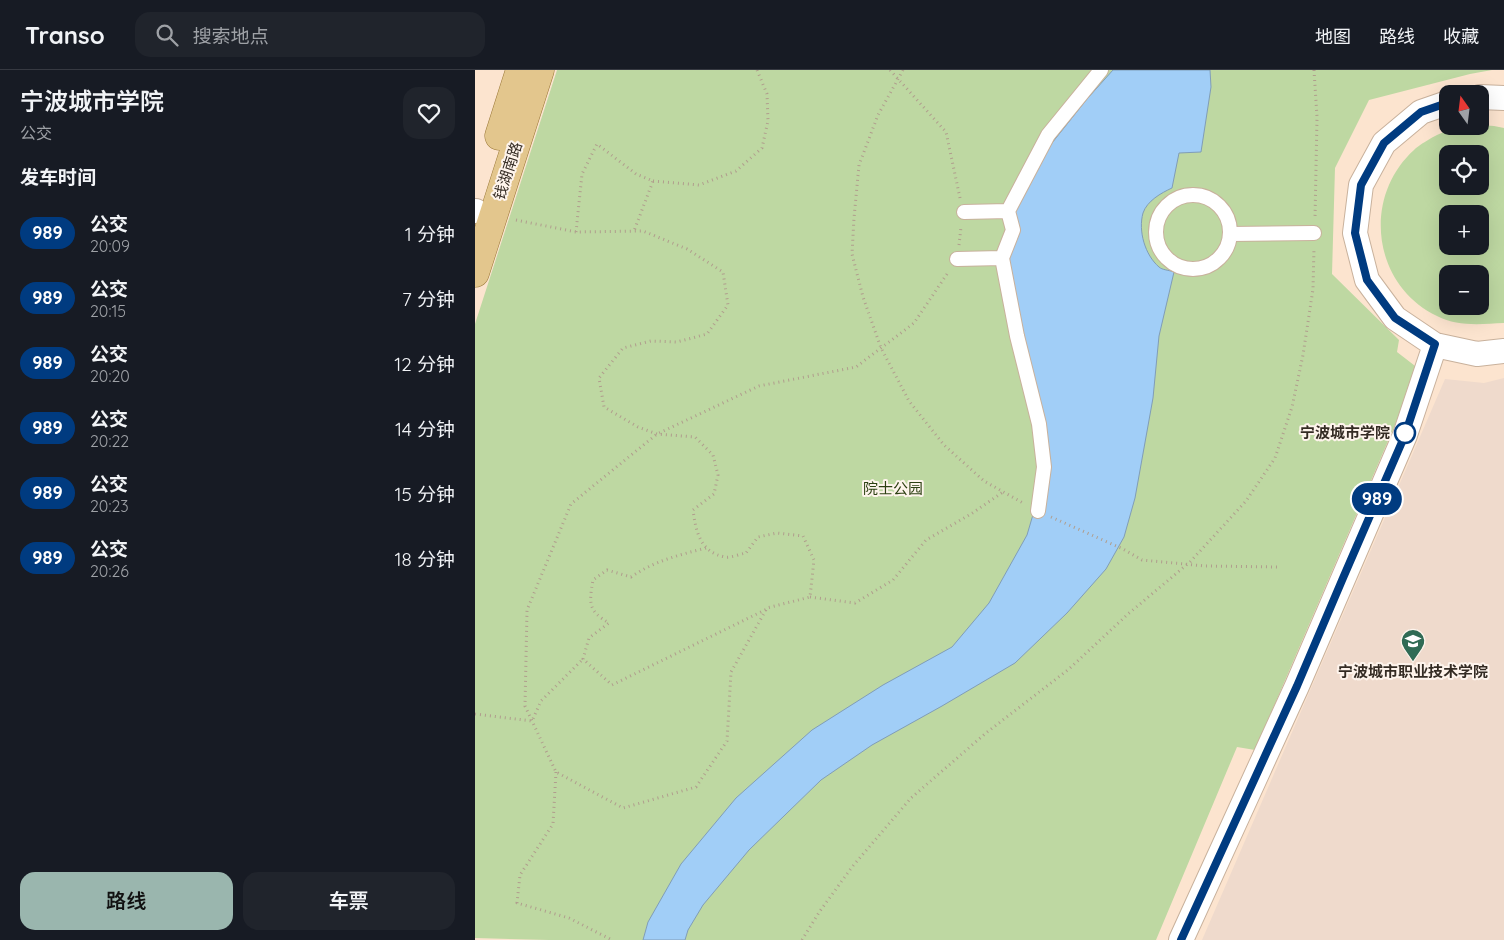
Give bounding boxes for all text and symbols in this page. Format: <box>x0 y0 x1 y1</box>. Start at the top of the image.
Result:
search box <box>135 12 485 57</box>
text: Transo <box>25 20 105 50</box>
icon: search <box>153 21 181 49</box>
text: 搜索地点 <box>193 24 269 48</box>
text: 地图 <box>1315 25 1351 48</box>
text: 路线 <box>1379 25 1415 48</box>
text: 收藏 <box>1443 25 1479 48</box>
north arrow <box>1439 85 1489 135</box>
map controls <box>1439 85 1489 315</box>
text: 宁波城市学院 <box>20 86 164 116</box>
button: heart <box>403 87 455 139</box>
text: 公交 <box>20 123 52 143</box>
street label: 钱湖南路 <box>489 139 526 202</box>
button: locate <box>1439 145 1489 195</box>
text: 发车时间 <box>20 165 96 189</box>
button: + <box>1439 205 1489 255</box>
text: 公交 <box>90 212 128 236</box>
text: 989 <box>32 221 63 244</box>
text: 1 分钟 <box>405 222 455 246</box>
text: 20:09 <box>90 236 130 256</box>
button: − <box>1439 265 1489 315</box>
text: 公交 <box>90 277 128 301</box>
text: 989 <box>32 286 63 309</box>
text: 7 分钟 <box>402 287 455 311</box>
text: 20:15 <box>90 301 126 321</box>
text: 公交 <box>90 342 128 366</box>
text: 989 <box>32 351 63 374</box>
text: 12 分钟 <box>394 352 455 376</box>
text: 20:20 <box>90 366 130 386</box>
text: 公交 <box>90 407 128 431</box>
text: 989 <box>32 416 63 439</box>
text: 14 分钟 <box>395 417 455 441</box>
marker: 宁波城市学院 <box>1394 422 1416 444</box>
place label: 宁波城市学院 <box>1300 423 1390 442</box>
text: 20:22 <box>90 431 129 451</box>
text: 公交 <box>90 472 128 496</box>
park label: 院士公园 <box>863 479 923 498</box>
text: 989 <box>32 481 63 504</box>
text: 15 分钟 <box>394 482 455 506</box>
line badge: 989 <box>1348 483 1406 515</box>
text: 989 <box>1362 487 1392 510</box>
text: 20:23 <box>90 496 129 516</box>
text: 公交 <box>90 537 128 561</box>
text: 989 <box>32 546 63 569</box>
text: 18 分钟 <box>395 547 455 571</box>
text: 20:26 <box>90 561 129 581</box>
school or university icon: 宁波城市职业技术学院 <box>1400 628 1426 662</box>
place label: 宁波城市职业技术学院 <box>1338 662 1488 681</box>
button: 路线 <box>20 872 233 930</box>
button: 车票 <box>243 872 455 930</box>

